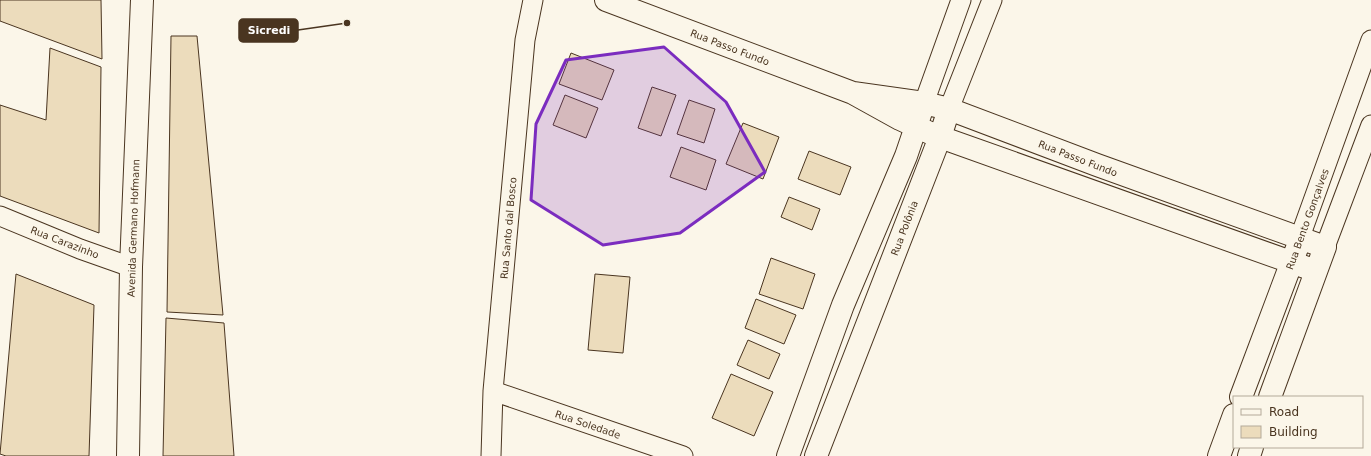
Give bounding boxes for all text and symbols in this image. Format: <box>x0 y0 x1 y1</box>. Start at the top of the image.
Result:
callout: Sicredi <box>239 19 298 42</box>
text: Sicredi <box>248 24 290 37</box>
street label: Rua Passo Fundo <box>689 27 771 68</box>
street label: Rua Passo Fundo <box>1037 138 1119 179</box>
street label: Avenida Germano Hofmann <box>126 159 141 297</box>
street label: Rua Bento Gonçalves <box>1284 167 1331 271</box>
street label: Rua Santo dal Bosco <box>499 177 518 280</box>
street label: Rua Polônia <box>889 199 920 257</box>
street label: Rua Carazinho <box>29 224 101 261</box>
legend <box>1233 396 1363 448</box>
text: Road <box>1269 405 1299 419</box>
street label: Rua Soledade <box>554 408 622 441</box>
text: Building <box>1269 425 1318 439</box>

